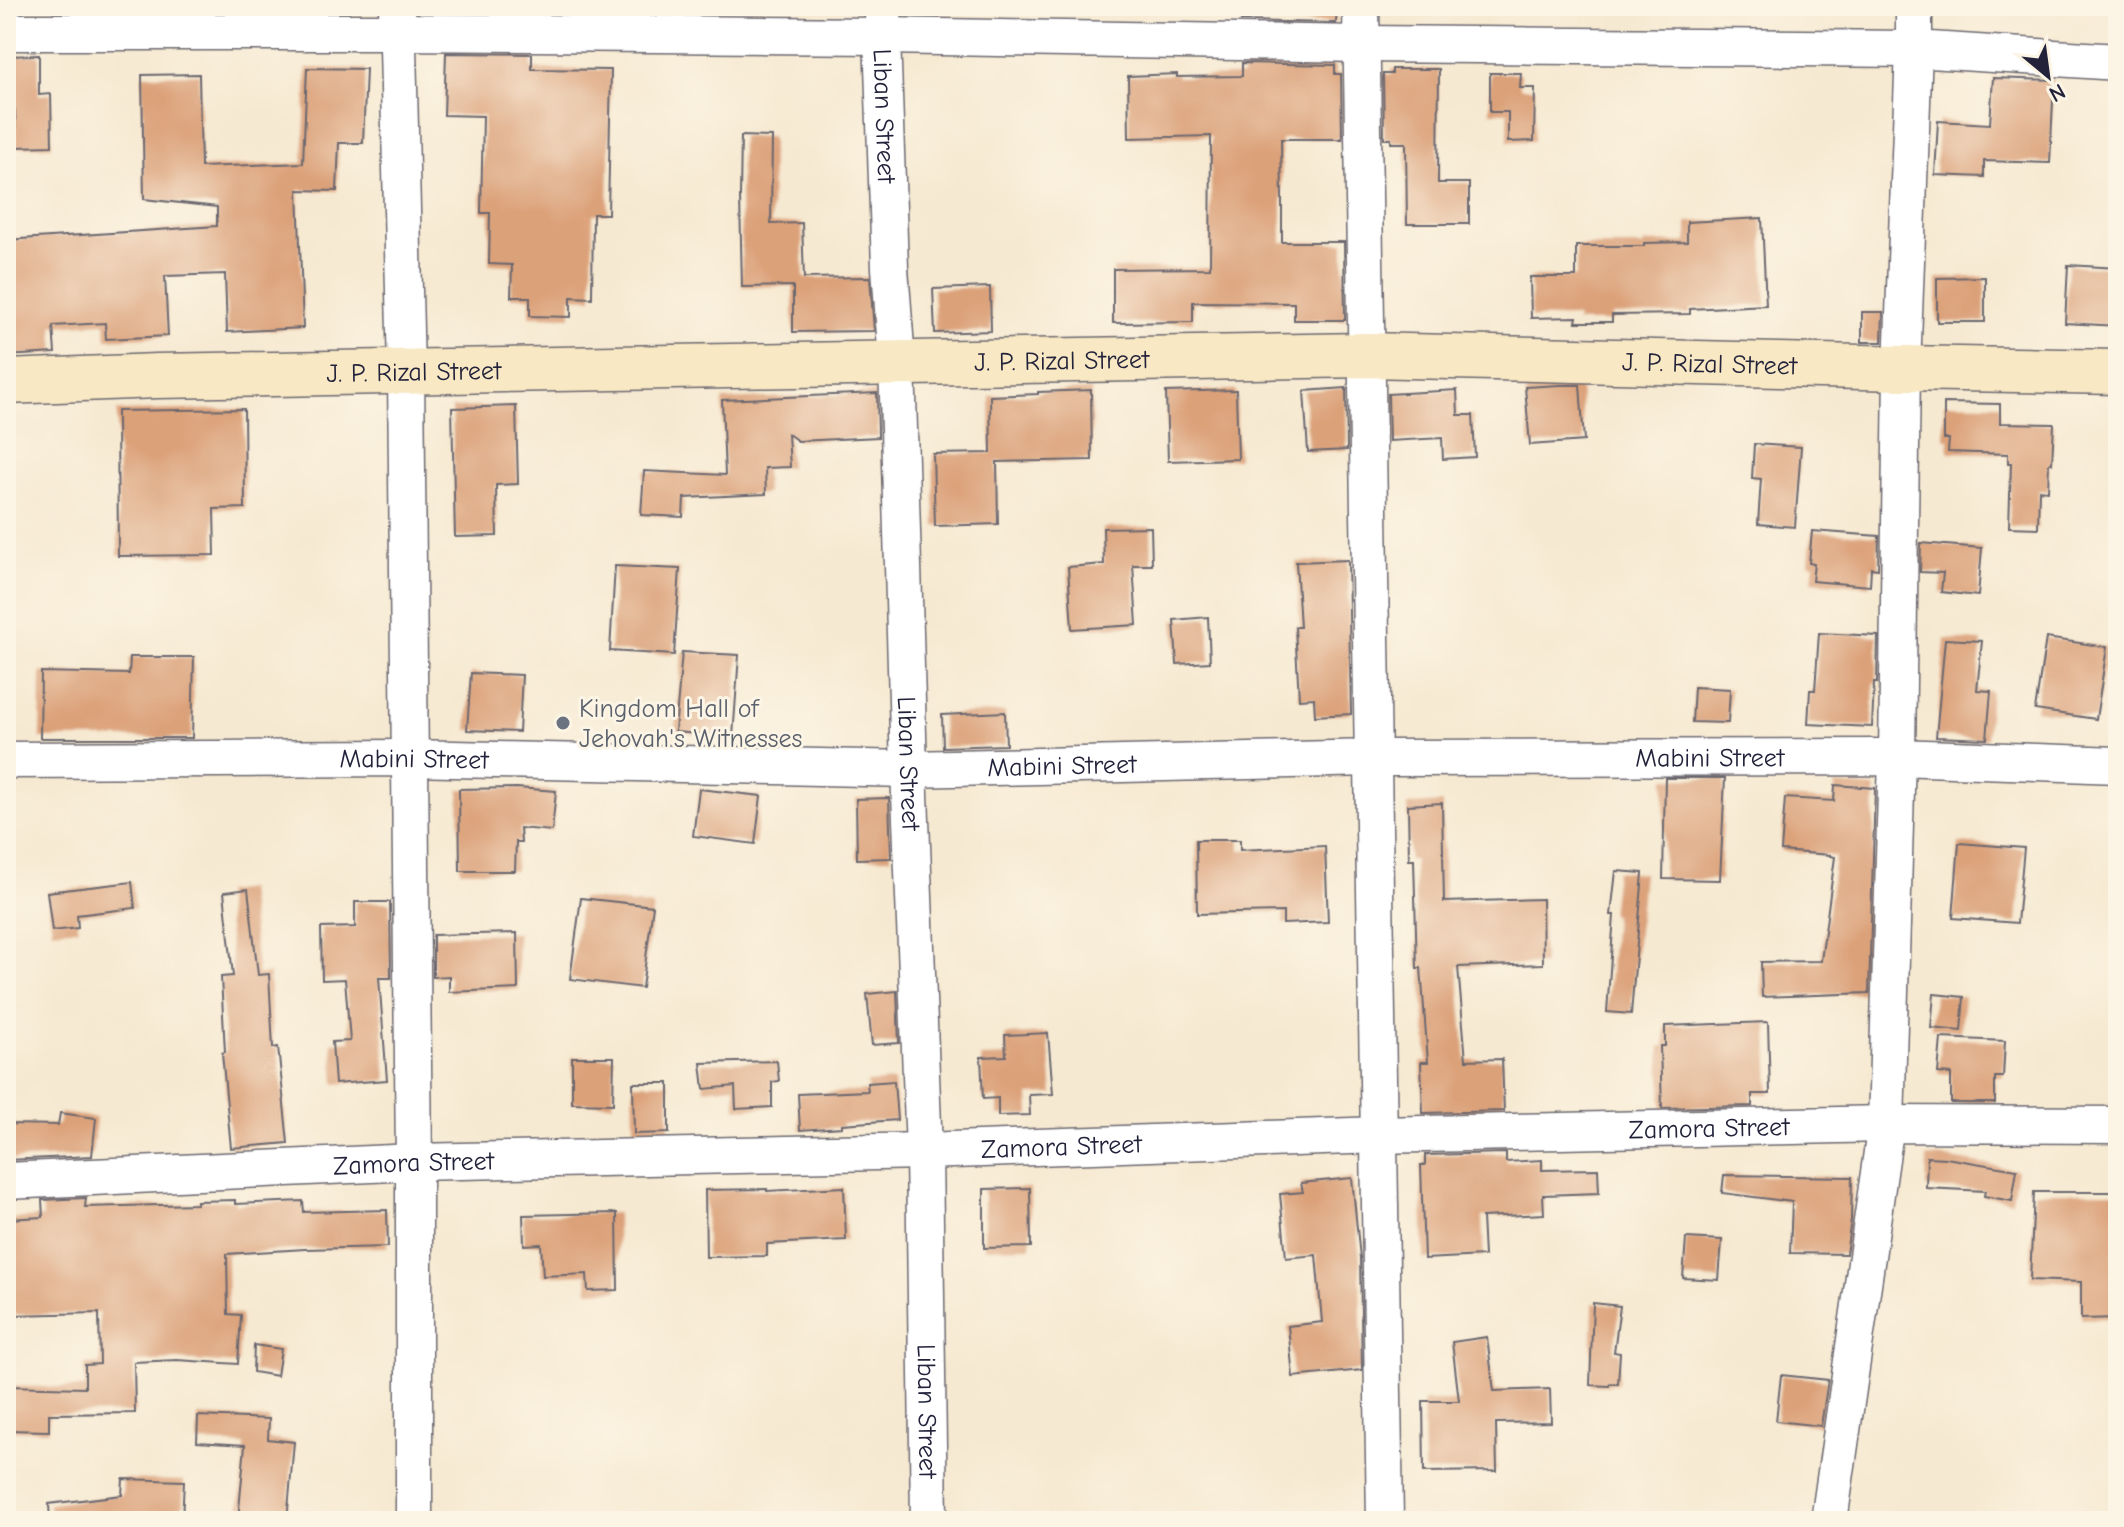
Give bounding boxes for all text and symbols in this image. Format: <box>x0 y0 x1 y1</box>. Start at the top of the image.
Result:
north arrow <box>2008 36 2088 116</box>
street label: Liban Street <box>866 48 901 185</box>
text: N <box>2045 78 2070 107</box>
street label: J. P. Rizal Street <box>974 345 1151 378</box>
street label: J. P. Rizal Street <box>1622 347 1799 381</box>
street label: J. P. Rizal Street <box>326 356 503 389</box>
place label: Kingdom Hall of Jehovah's Witnesses <box>579 694 802 754</box>
street label: Liban Street <box>891 696 925 833</box>
marker: Kingdom Hall of Jehovah's Witnesses <box>554 714 572 732</box>
street label: Mabini Street <box>1635 743 1786 773</box>
street label: Mabini Street <box>339 744 490 776</box>
street label: Mabini Street <box>987 750 1138 783</box>
street label: Zamora Street <box>1628 1112 1791 1146</box>
street label: Zamora Street <box>980 1129 1144 1165</box>
street label: Zamora Street <box>333 1146 496 1182</box>
street label: Liban Street <box>911 1344 942 1480</box>

